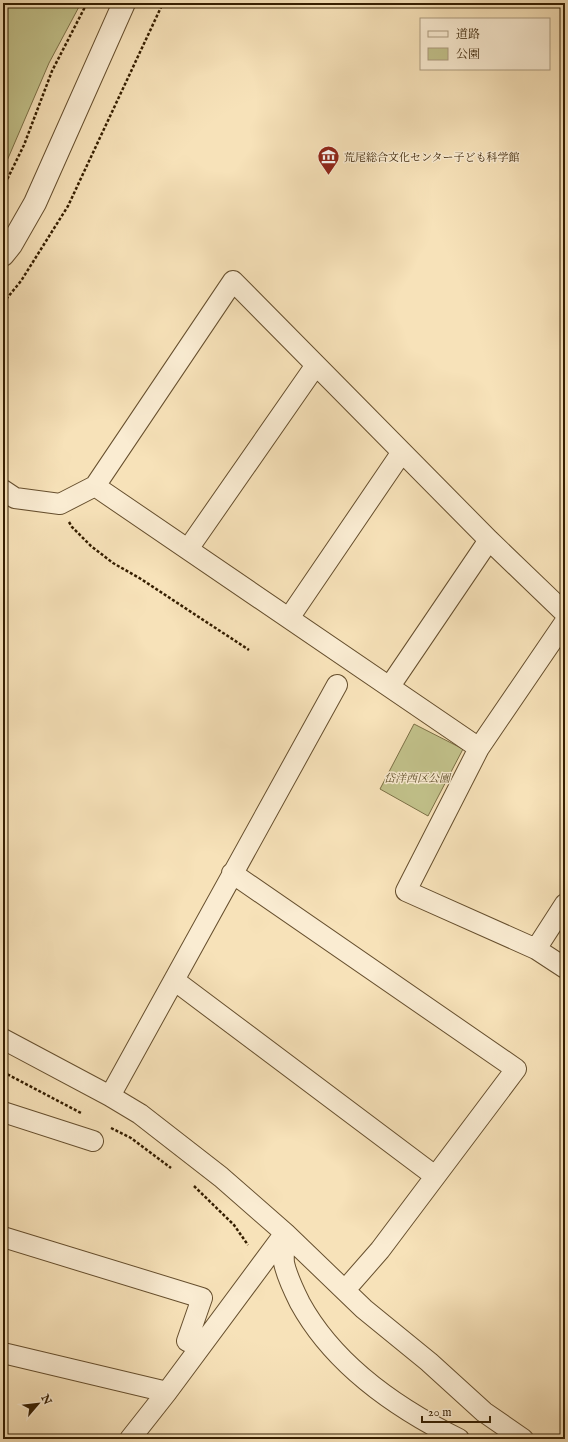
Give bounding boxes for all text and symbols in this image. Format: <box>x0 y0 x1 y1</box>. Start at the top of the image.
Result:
legend <box>420 18 550 70</box>
text: 道路 <box>456 27 480 42</box>
text: 公園 <box>456 47 480 62</box>
museum icon: 荒尾総合文化センター子ども科学館 <box>316 144 342 177</box>
place label: 荒尾総合文化センター子ども科学館 <box>344 151 520 165</box>
park label: 岱洋西区公園 <box>384 772 452 786</box>
north arrow <box>18 1384 58 1424</box>
text: N <box>37 1391 55 1408</box>
scale bar <box>422 1398 490 1424</box>
text: 20 m <box>428 1405 451 1420</box>

